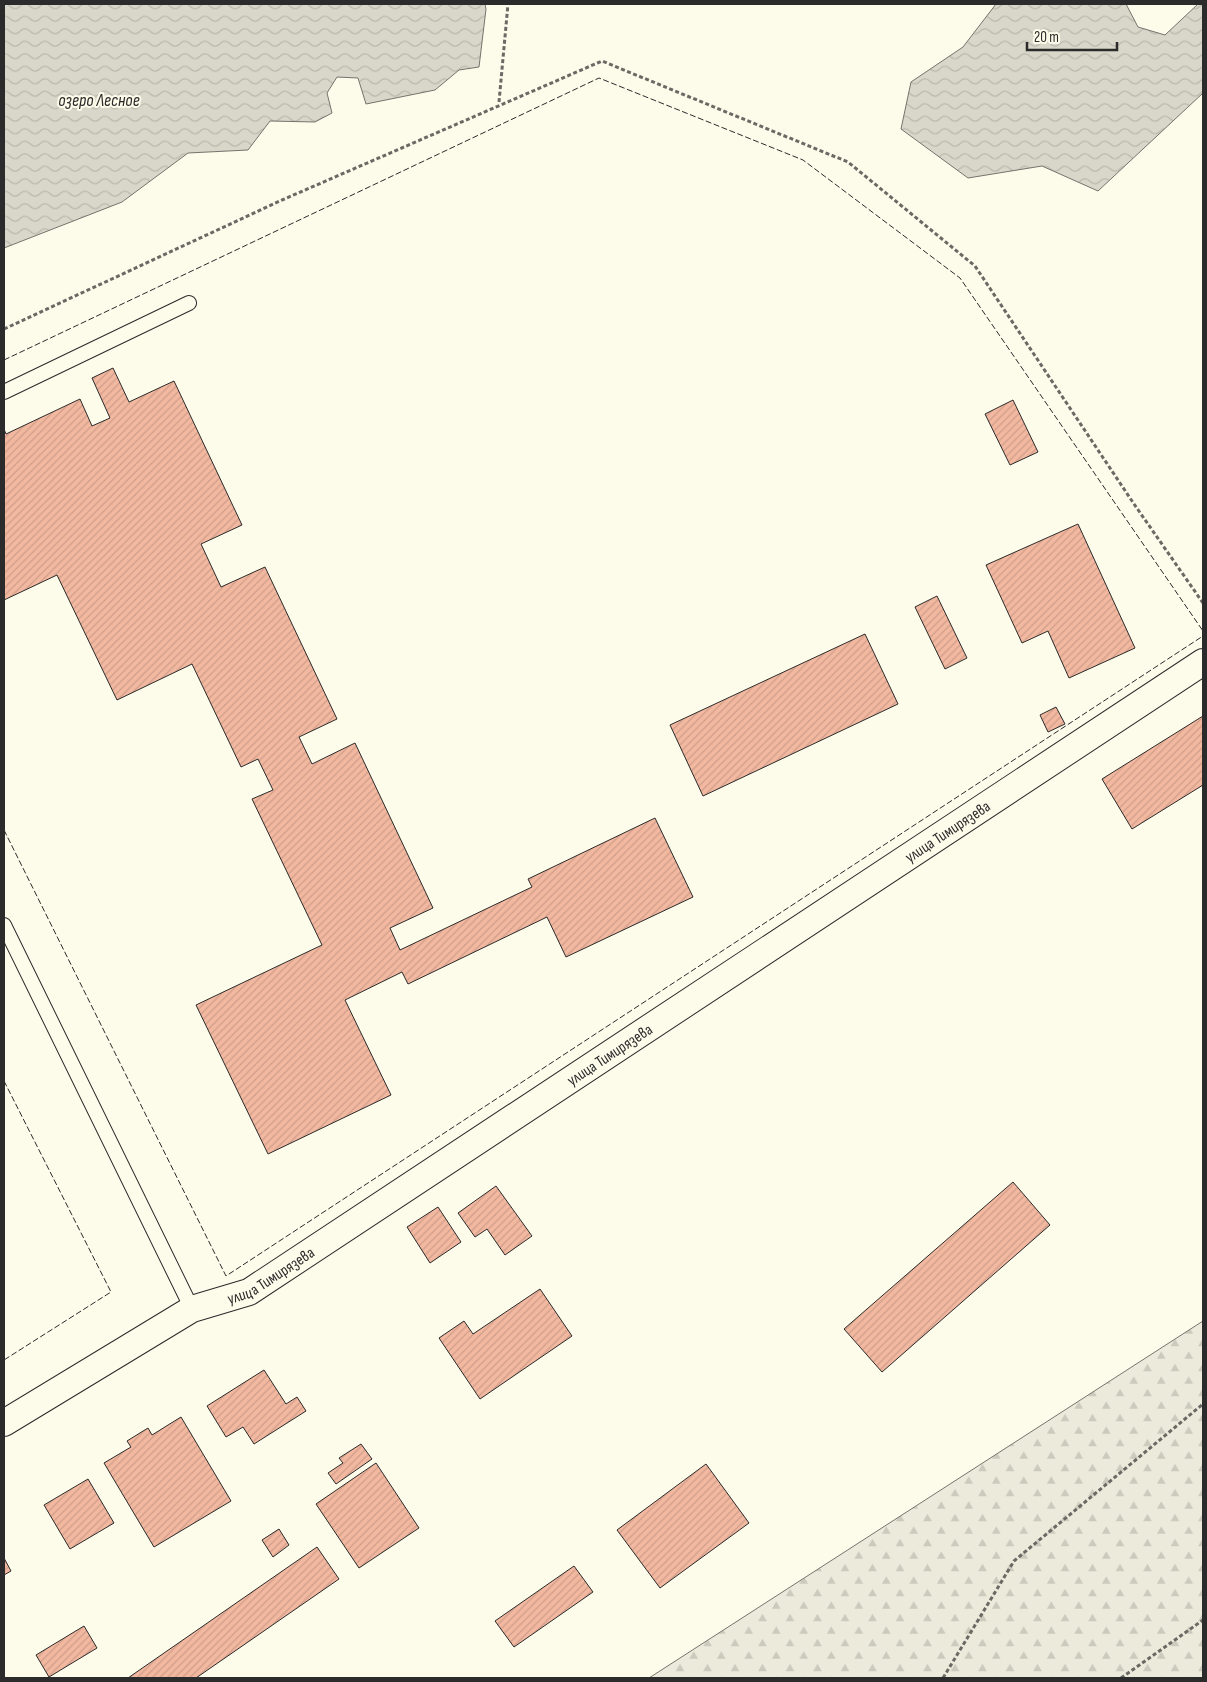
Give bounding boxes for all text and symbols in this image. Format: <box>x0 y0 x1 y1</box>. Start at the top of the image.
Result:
scale bar <box>1027 20 1117 52</box>
text: 20 m <box>1034 28 1059 47</box>
water label: озеро Лесное <box>58 90 140 111</box>
street label: улица Тимирязева <box>902 797 994 867</box>
street label: улица Тимирязева <box>564 1020 656 1090</box>
street label: улица Тимирязева <box>225 1244 318 1309</box>

